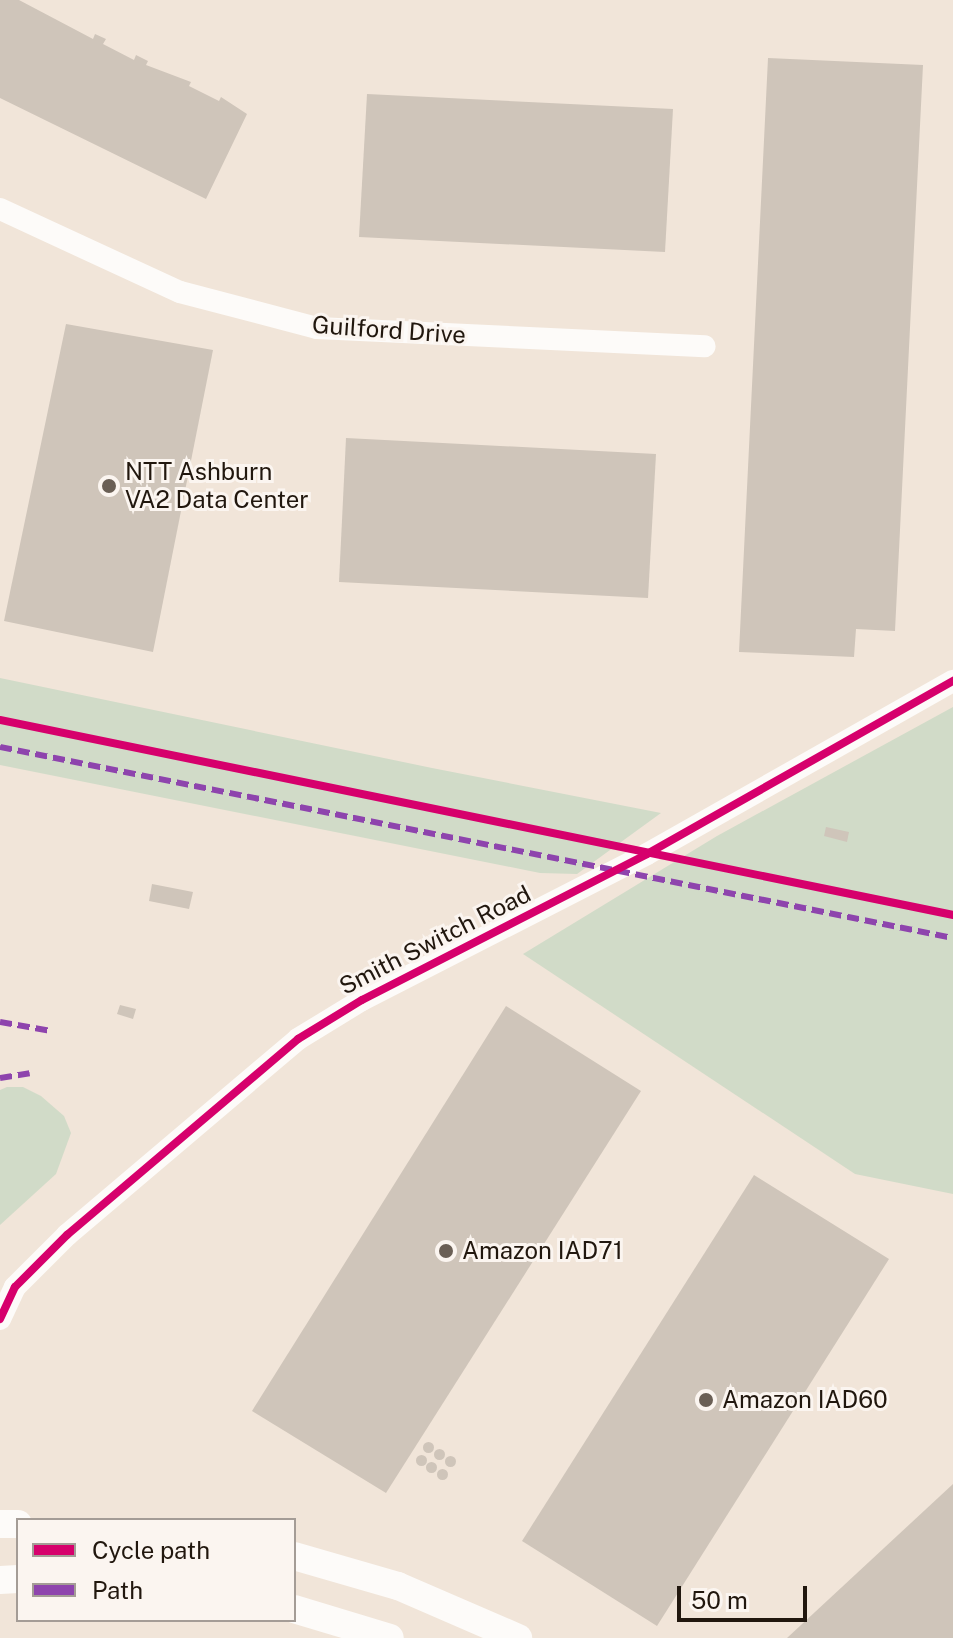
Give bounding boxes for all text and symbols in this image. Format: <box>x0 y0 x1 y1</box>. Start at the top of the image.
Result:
street label: Guilford Drive <box>311 310 467 350</box>
place label: NTT Ashburn VA2 Data Center <box>125 458 309 514</box>
marker: NTT Ashburn VA2 Data Center <box>100 477 118 495</box>
street label: Smith Switch Road <box>334 879 536 1001</box>
place label: Amazon IAD71 <box>462 1237 623 1265</box>
marker: Amazon IAD71 <box>437 1242 455 1260</box>
place label: Amazon IAD60 <box>722 1386 888 1414</box>
marker: Amazon IAD60 <box>697 1391 715 1409</box>
legend <box>16 1518 296 1622</box>
text: Cycle path <box>92 1536 210 1564</box>
scale bar <box>681 1570 811 1620</box>
text: Path <box>92 1576 143 1604</box>
text: 50 m <box>691 1586 748 1614</box>

